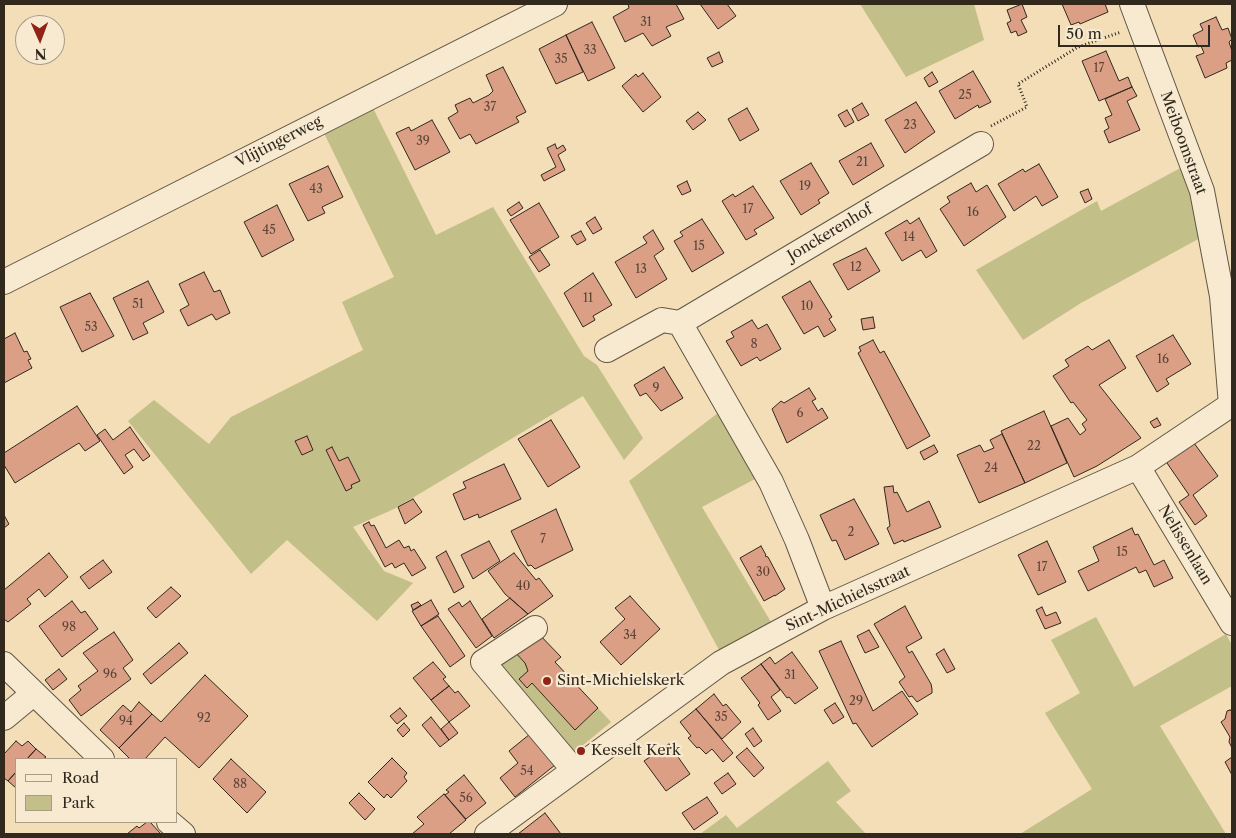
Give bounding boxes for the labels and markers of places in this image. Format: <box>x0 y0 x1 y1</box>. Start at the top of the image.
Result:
place label: Sint-Michielskerk <box>557 672 684 690</box>
marker: Sint-Michielskerk <box>541 675 553 687</box>
place label: Kesselt Kerk <box>591 742 681 760</box>
marker: Kesselt Kerk <box>575 745 587 757</box>

